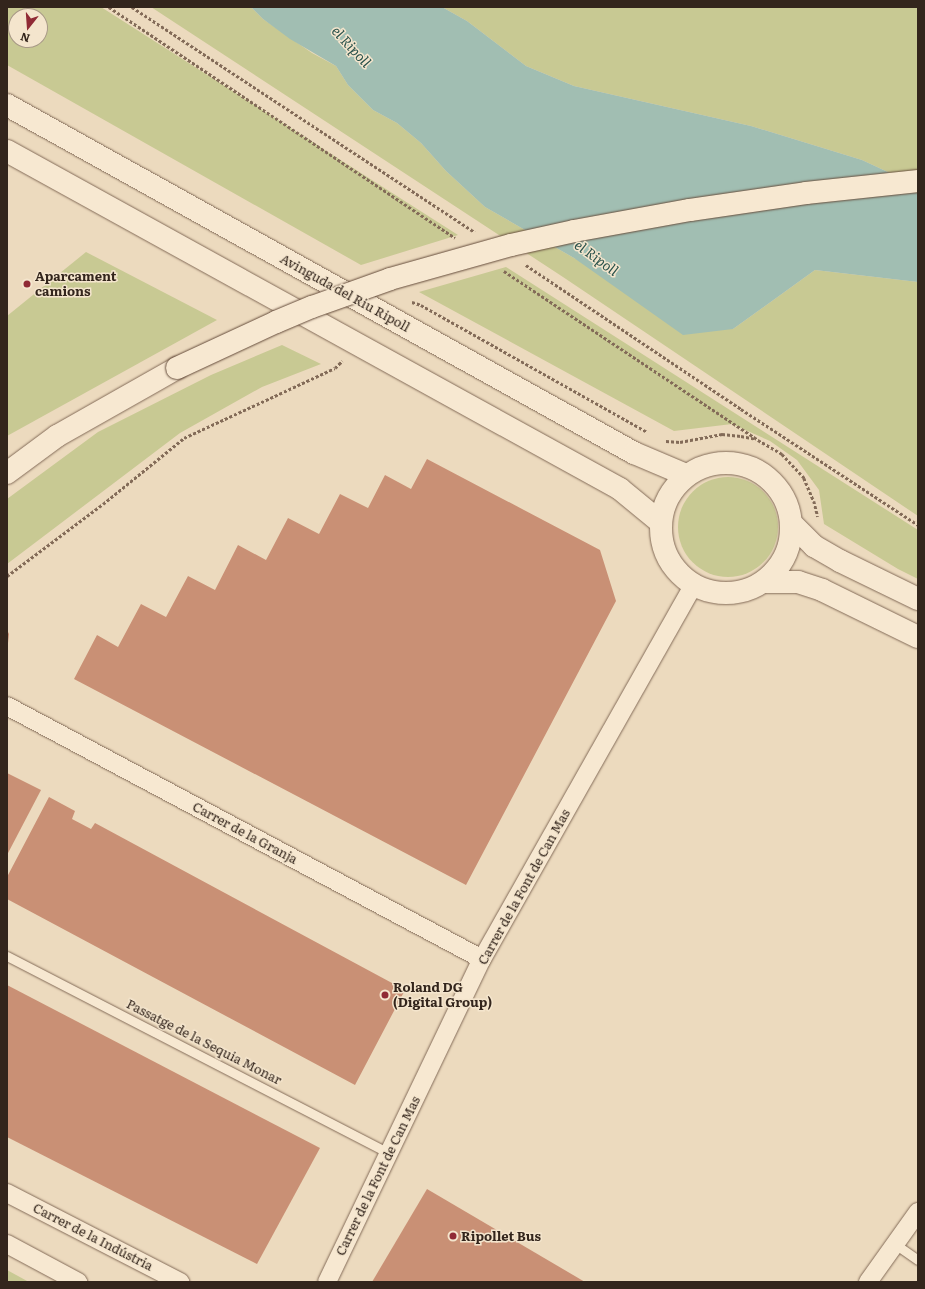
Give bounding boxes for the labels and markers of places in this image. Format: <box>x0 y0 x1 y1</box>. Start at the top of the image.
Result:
place label: Aparcament camions <box>35 269 116 300</box>
marker: Aparcament camions <box>22 279 32 289</box>
place label: Roland DG (Digital Group) <box>393 980 492 1011</box>
marker: Roland DG (Digital Group) <box>380 990 390 1000</box>
place label: Ripollet Bus <box>461 1228 541 1244</box>
marker: Ripollet Bus <box>448 1231 458 1241</box>

